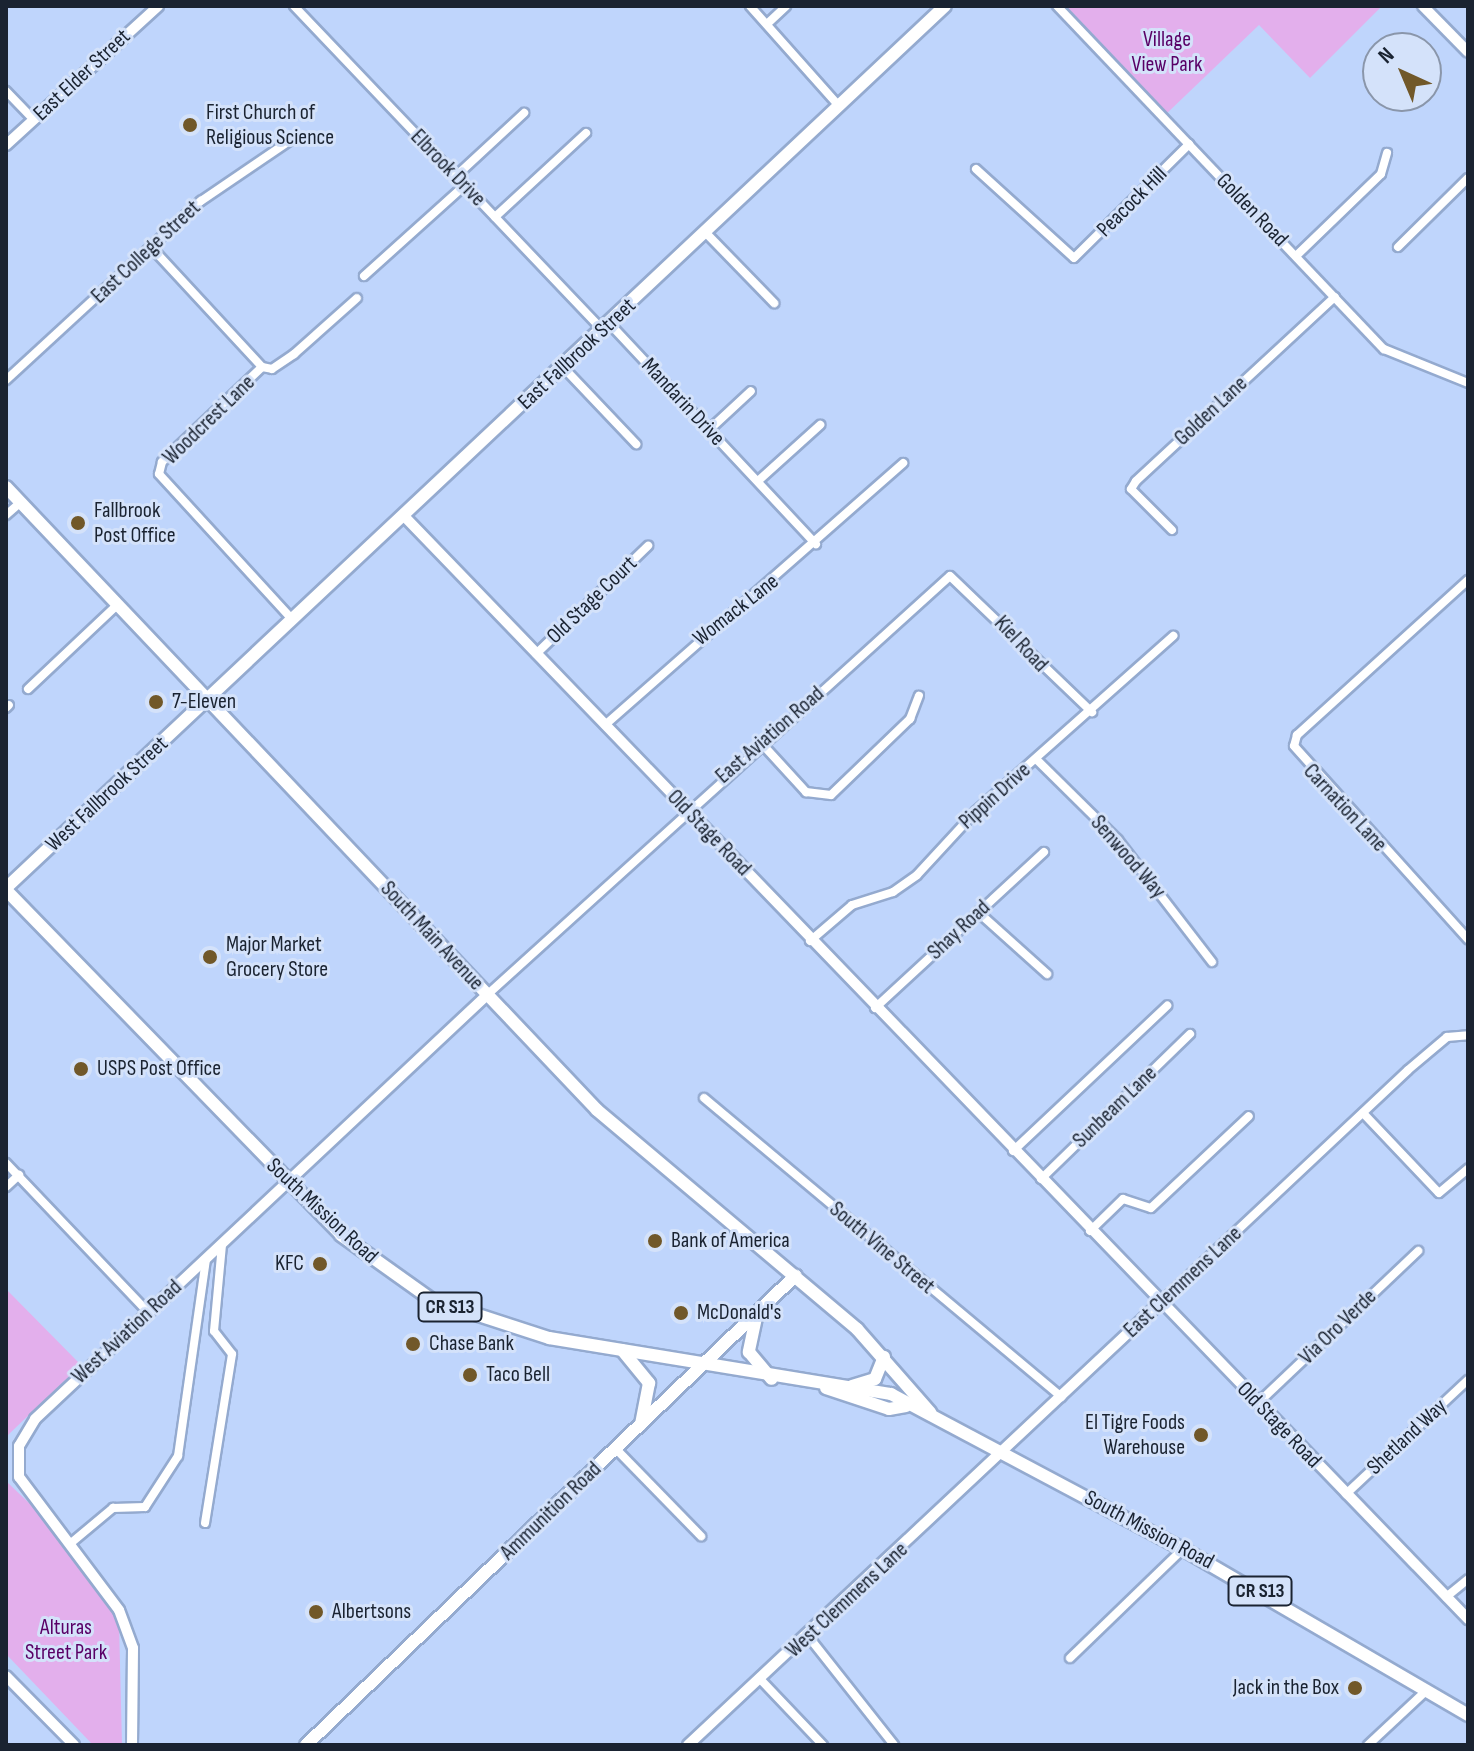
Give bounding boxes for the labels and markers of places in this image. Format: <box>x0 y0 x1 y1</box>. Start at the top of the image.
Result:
place label: First Church of Religious Science <box>206 99 334 150</box>
marker: First Church of Religious Science <box>181 116 199 134</box>
place label: Fallbrook Post Office <box>94 497 176 548</box>
marker: Fallbrook Post Office <box>69 514 87 532</box>
place label: 7-Eleven <box>172 689 236 715</box>
marker: 7-Eleven <box>147 693 165 711</box>
place label: Major Market Grocery Store <box>226 931 328 982</box>
marker: Major Market Grocery Store <box>201 948 219 966</box>
place label: USPS Post Office <box>97 1056 221 1082</box>
marker: USPS Post Office <box>72 1060 90 1078</box>
place label: Bank of America <box>671 1228 790 1254</box>
marker: Bank of America <box>646 1232 664 1250</box>
place label: KFC <box>275 1251 304 1277</box>
marker: KFC <box>311 1255 329 1273</box>
place label: McDonald's <box>697 1300 781 1326</box>
marker: McDonald's <box>672 1304 690 1322</box>
place label: Chase Bank <box>429 1331 514 1357</box>
marker: Chase Bank <box>404 1335 422 1353</box>
place label: Taco Bell <box>486 1362 550 1388</box>
marker: Taco Bell <box>461 1366 479 1384</box>
place label: El Tigre Foods Warehouse <box>1085 1409 1185 1460</box>
marker: El Tigre Foods Warehouse <box>1192 1426 1210 1444</box>
place label: Albertsons <box>332 1599 411 1625</box>
marker: Albertsons <box>307 1603 325 1621</box>
place label: Jack in the Box <box>1233 1675 1339 1701</box>
marker: Jack in the Box <box>1346 1679 1364 1697</box>

